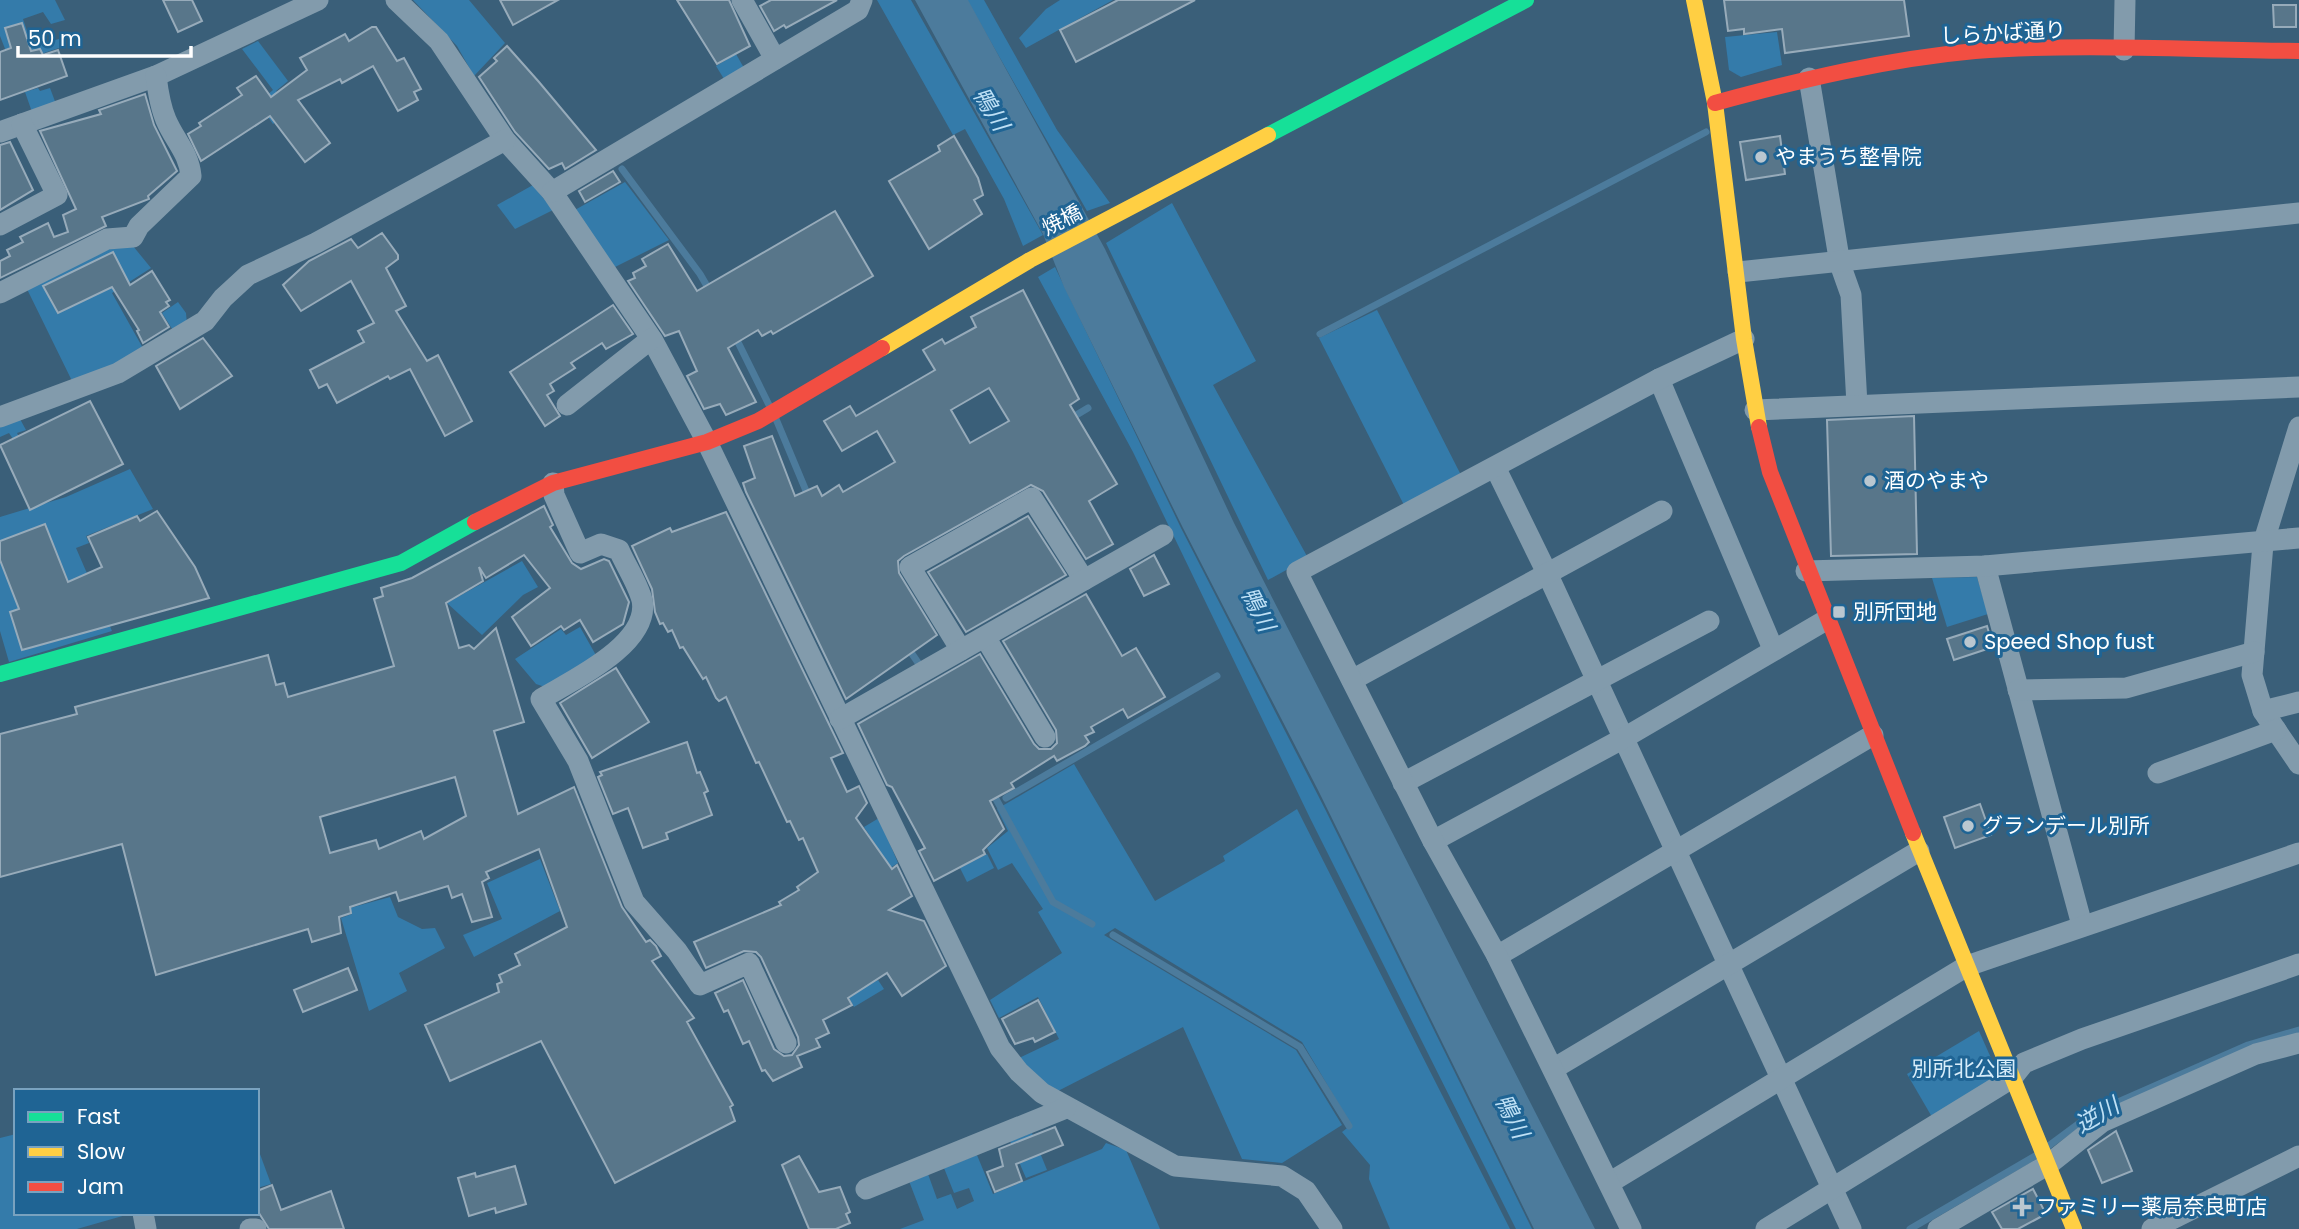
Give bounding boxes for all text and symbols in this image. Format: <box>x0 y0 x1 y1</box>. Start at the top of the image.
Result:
scale bar <box>18 14 191 58</box>
street label: しらかば通り <box>1939 15 2067 50</box>
text: 50 m <box>28 24 82 53</box>
water label: 鴨川 <box>965 81 1018 140</box>
place label: やまうち整骨院 <box>1775 142 1922 171</box>
marker: やまうち整骨院 <box>1753 149 1769 165</box>
street label: 焼橋 <box>1036 197 1087 242</box>
place label: 酒のやまや <box>1884 466 1989 495</box>
marker: 酒のやまや <box>1862 473 1878 489</box>
water label: 鴨川 <box>1233 581 1284 639</box>
place label: 別所団地 <box>1853 597 1937 626</box>
marker: 別所団地 <box>1831 604 1847 620</box>
place label: Speed Shop fust <box>1984 627 2154 656</box>
marker: Speed Shop fust <box>1962 634 1978 650</box>
place label: グランデール別所 <box>1982 811 2150 840</box>
marker: グランデール別所 <box>1960 818 1976 834</box>
park label: 別所北公園 <box>1912 1054 2017 1083</box>
water label: 鴨川 <box>1487 1088 1538 1146</box>
water label: 逆川 <box>2069 1088 2128 1140</box>
legend <box>14 1089 259 1215</box>
text: Fast <box>77 1102 120 1131</box>
text: Slow <box>77 1137 125 1166</box>
text: Jam <box>77 1172 124 1201</box>
place label: ファミリー薬局奈良町店 <box>2036 1192 2267 1221</box>
marker: ファミリー薬局奈良町店 <box>2014 1199 2030 1215</box>

